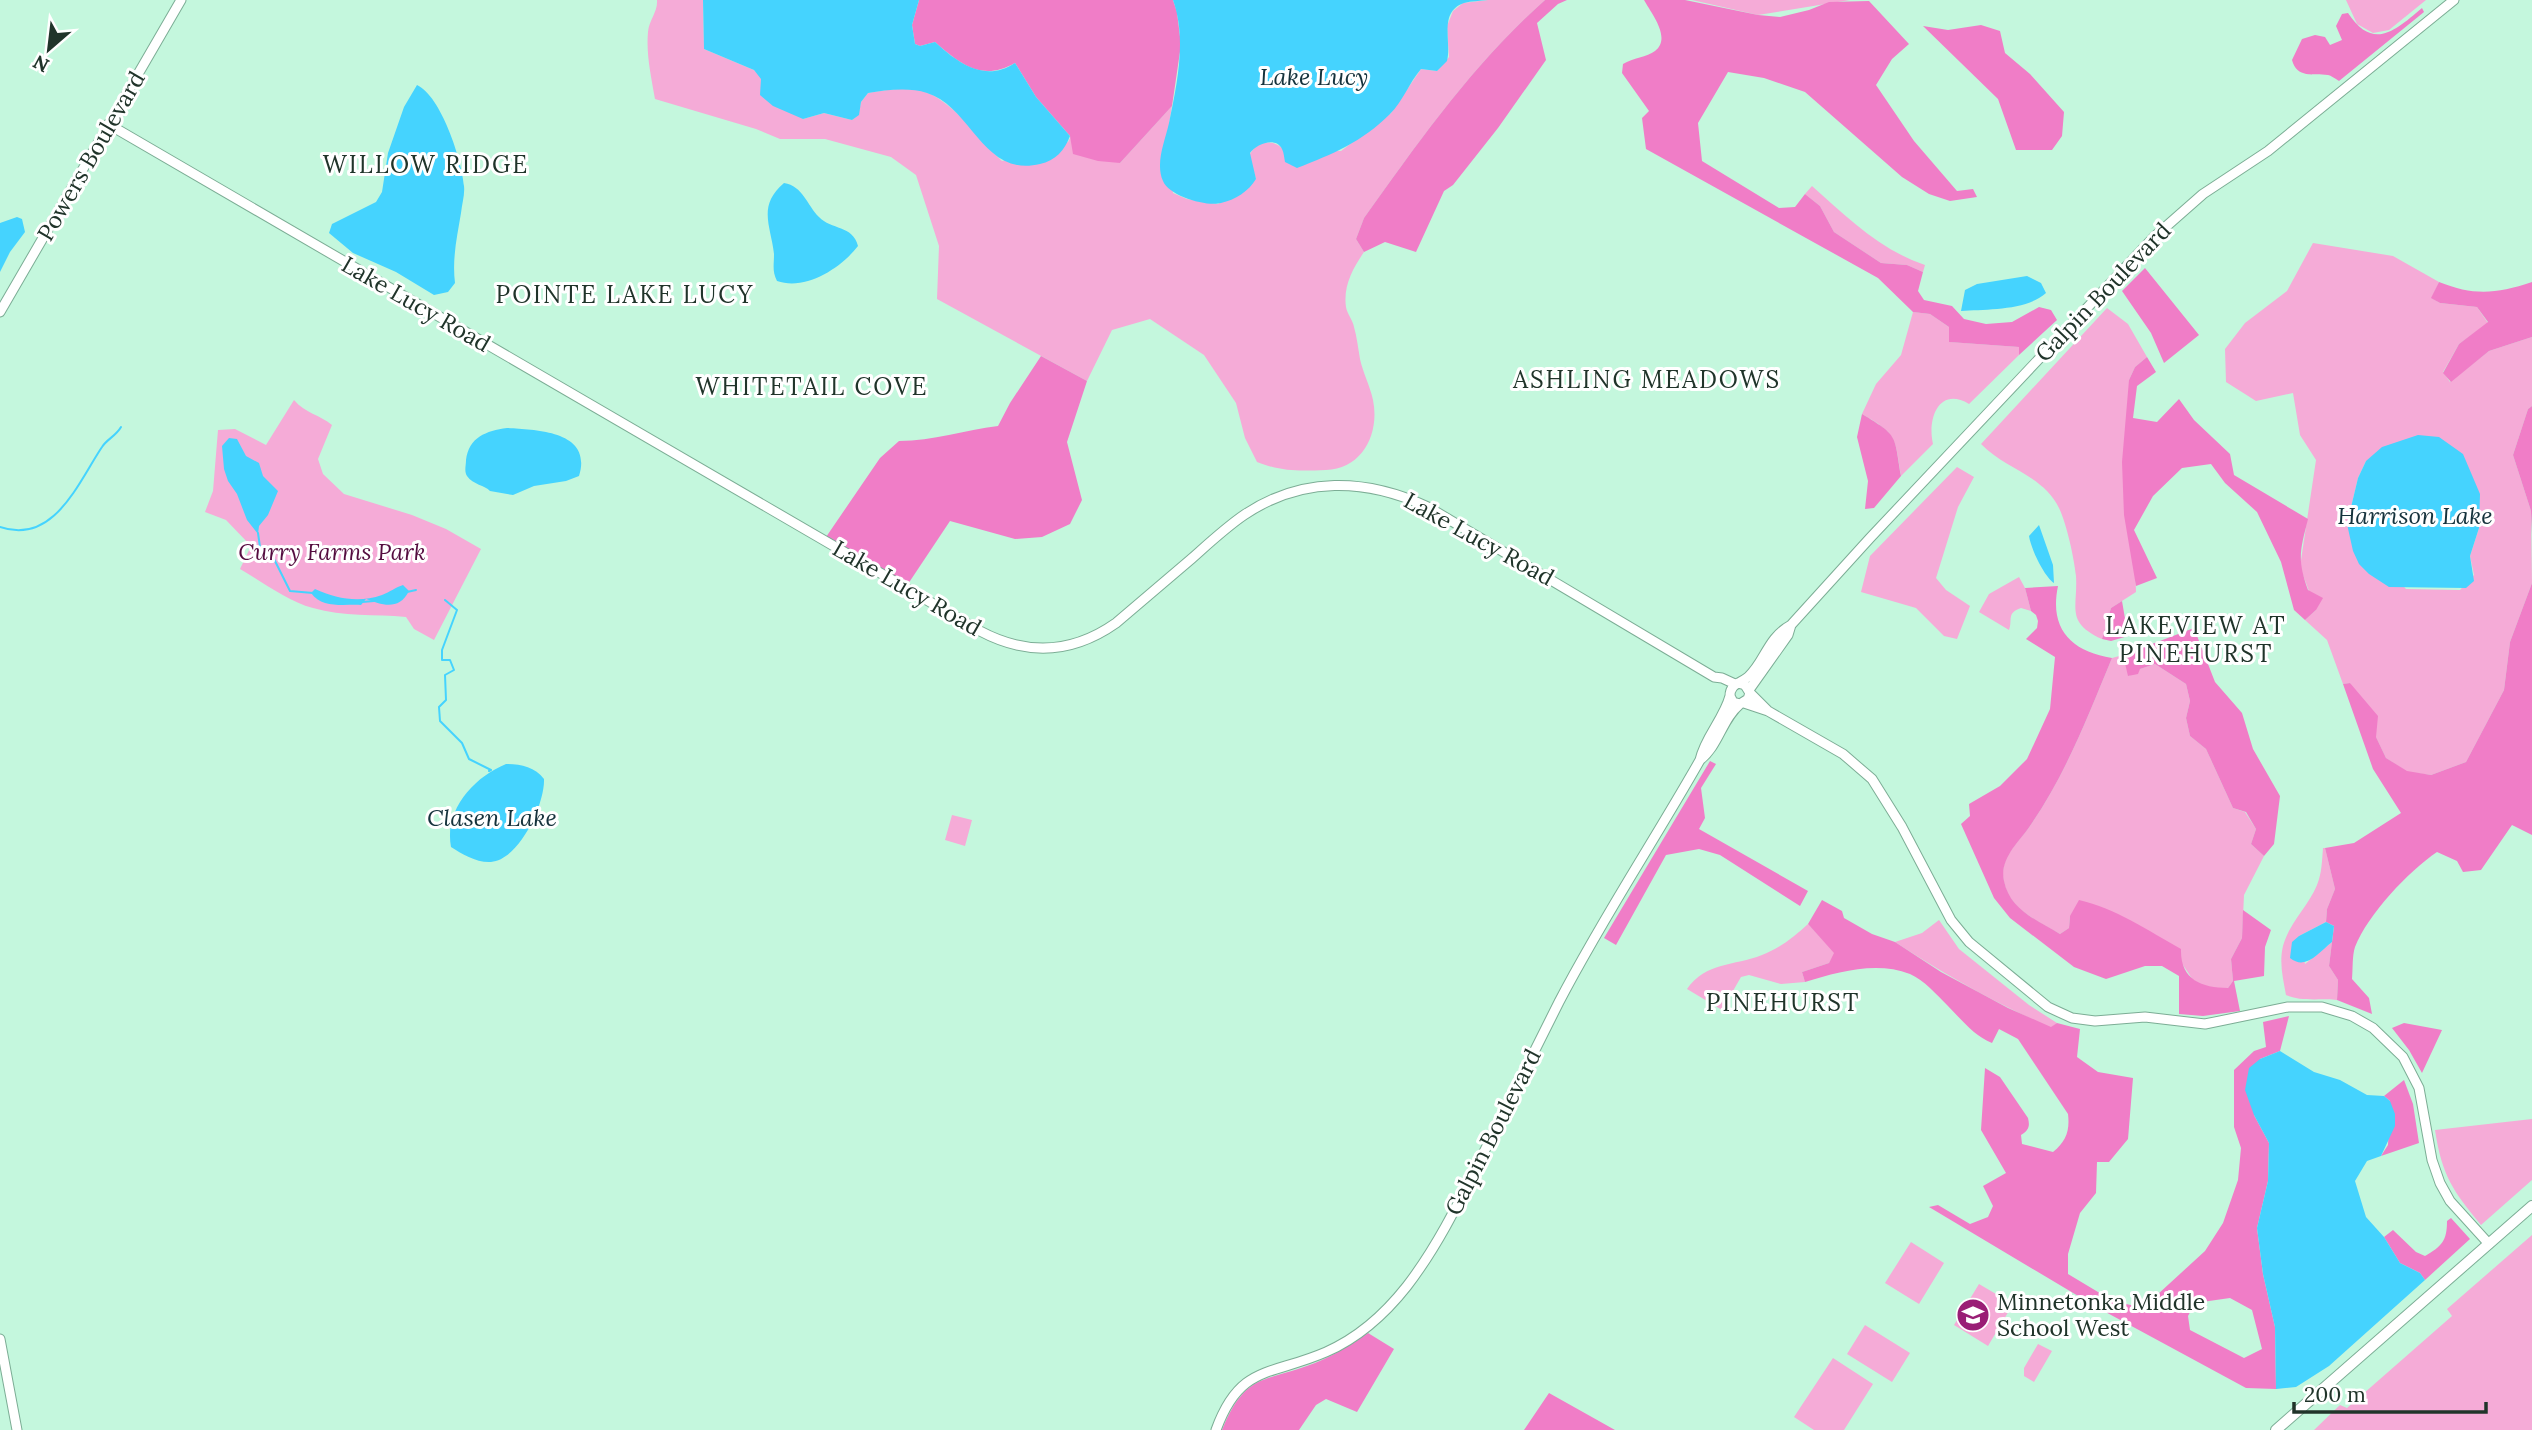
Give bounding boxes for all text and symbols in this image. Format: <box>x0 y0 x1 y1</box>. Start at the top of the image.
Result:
north arrow <box>14 14 84 84</box>
text: N <box>29 50 53 78</box>
water label: Lake Lucy <box>1260 61 1368 92</box>
street label: Powers Boulevard <box>30 66 151 246</box>
district label: WILLOW RIDGE <box>323 149 529 180</box>
street label: Galpin Boulevard <box>2029 216 2177 367</box>
street label: Lake Lucy Road <box>337 249 496 358</box>
district label: POINTE LAKE LUCY <box>496 279 754 310</box>
district label: ASHLING MEADOWS <box>1512 364 1781 395</box>
district label: WHITETAIL COVE <box>695 371 929 402</box>
street label: Lake Lucy Road <box>1399 485 1560 592</box>
water label: Harrison Lake <box>2337 500 2493 531</box>
street label: Lake Lucy Road <box>828 533 987 642</box>
park label: Curry Farms Park <box>238 537 426 566</box>
district label: LAKEVIEW AT PINEHURST <box>2105 610 2287 669</box>
water label: Clasen Lake <box>427 802 557 833</box>
district label: PINEHURST <box>1706 987 1860 1018</box>
street label: Galpin Boulevard <box>1438 1044 1547 1220</box>
place label: Minnetonka Middle School West <box>1997 1287 2205 1342</box>
school or university icon: Minnetonka Middle School West <box>1954 1296 1992 1334</box>
scale bar <box>2294 1370 2486 1414</box>
text: 200 m <box>2304 1381 2366 1408</box>

